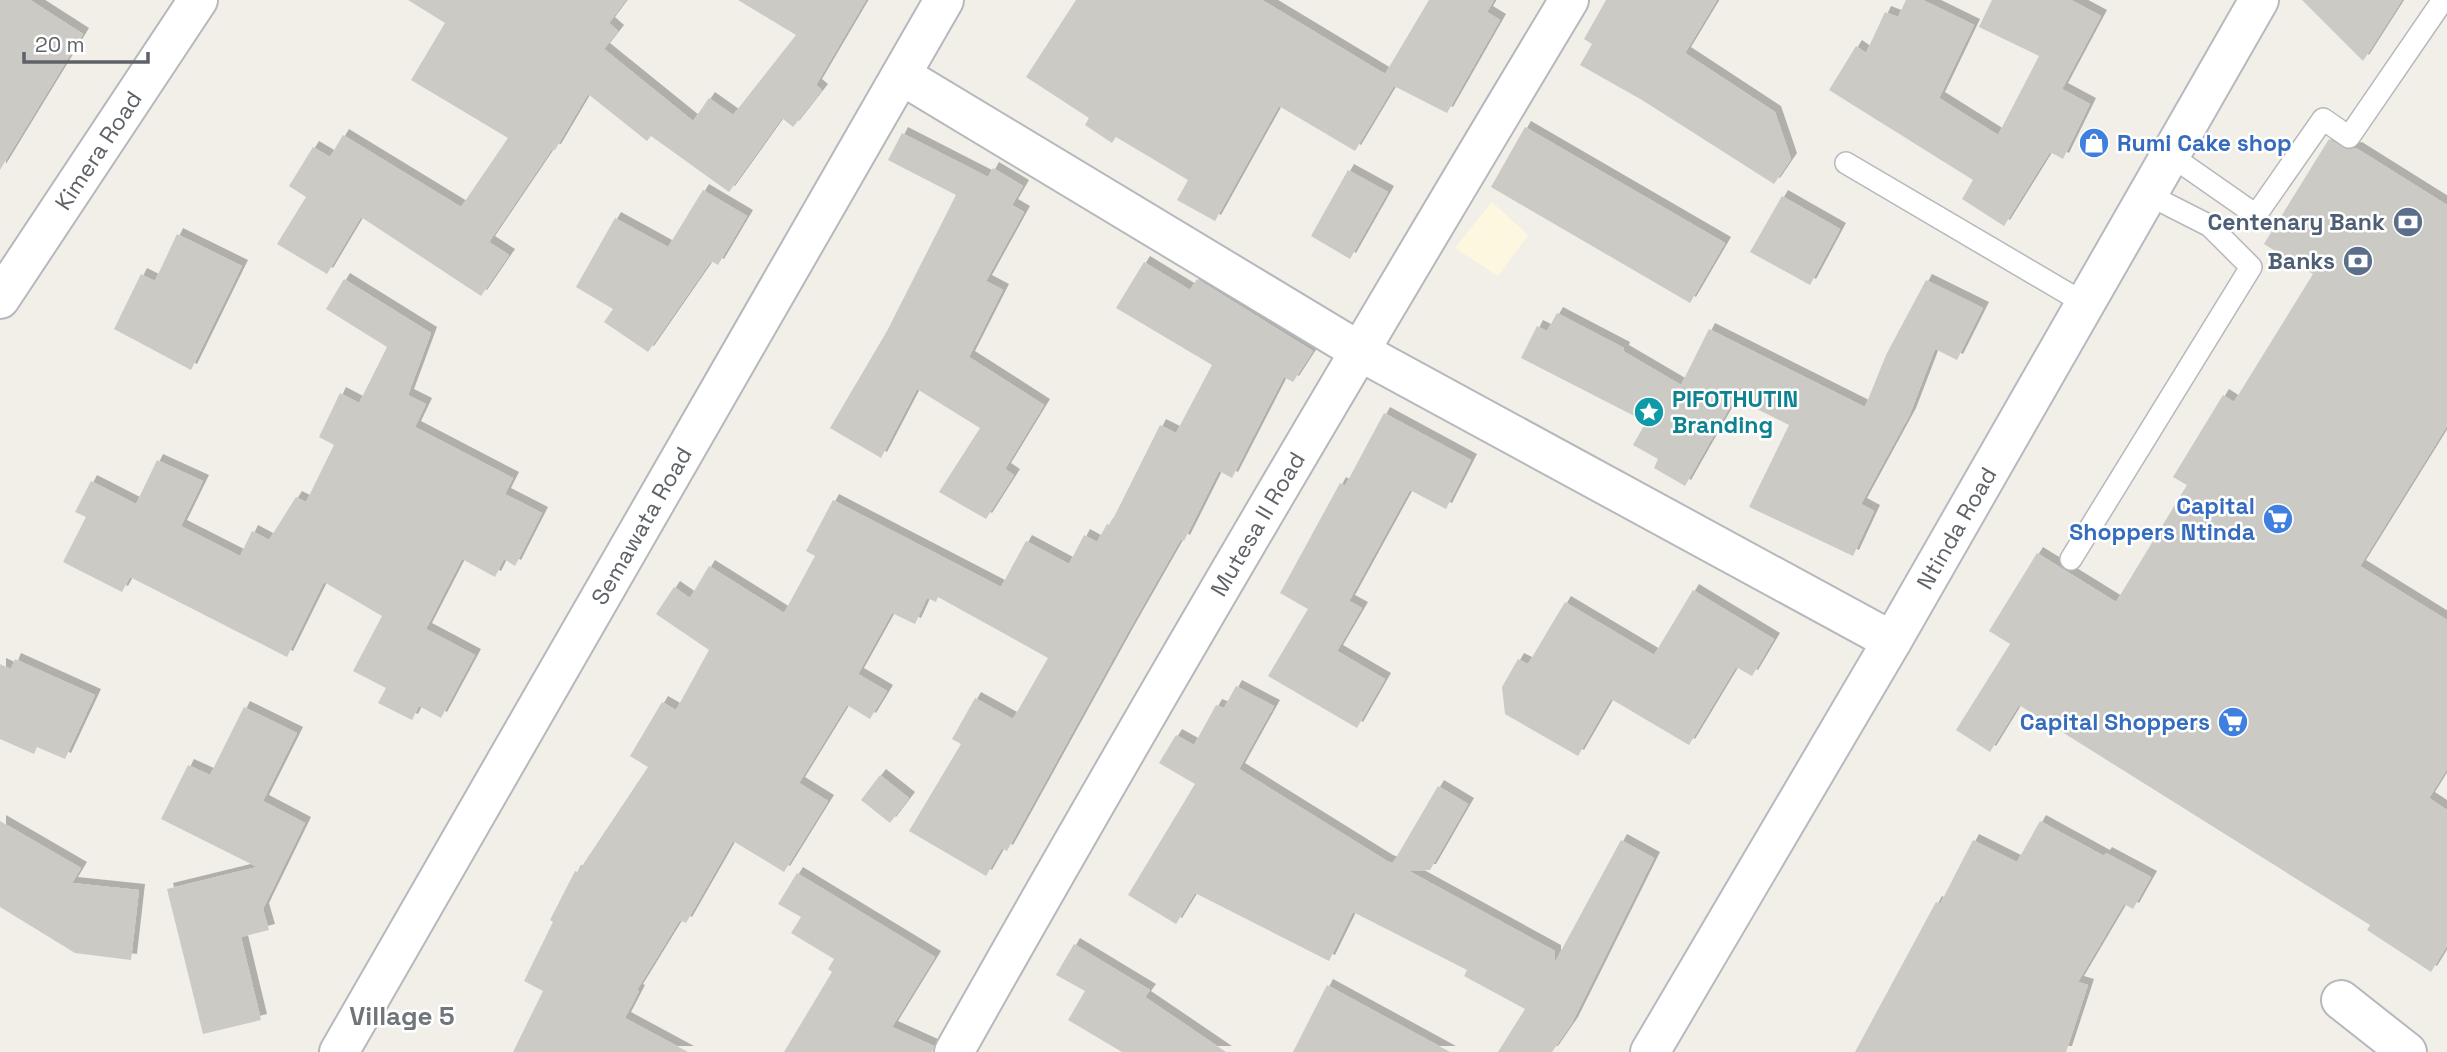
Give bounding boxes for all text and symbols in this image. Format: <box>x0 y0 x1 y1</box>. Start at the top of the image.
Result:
scale bar <box>24 21 149 65</box>
text: 20 m <box>35 31 85 58</box>
street label: Kimera Road <box>48 85 149 216</box>
shop icon: Rumi Cake shop <box>2077 126 2111 160</box>
place label: Rumi Cake shop <box>2117 128 2292 158</box>
bank icon: Centenary Bank <box>2391 205 2425 239</box>
place label: Centenary Bank <box>2207 207 2385 237</box>
bank icon: Banks <box>2341 244 2375 278</box>
place label: Banks <box>2268 246 2335 276</box>
place label: PIFOTHUTIN Branding <box>1672 384 1798 440</box>
place icon: PIFOTHUTIN Branding <box>1632 395 1666 429</box>
street label: Semawata Road <box>584 441 699 610</box>
street label: Mutesa II Road <box>1204 446 1312 602</box>
street label: Ntinda Road <box>1910 462 2003 595</box>
place label: Capital Shoppers Ntinda <box>2069 491 2255 547</box>
supermarket icon: Capital Shoppers Ntinda <box>2261 502 2295 536</box>
supermarket icon: Capital Shoppers <box>2216 705 2250 739</box>
place label: Capital Shoppers <box>2020 707 2210 737</box>
district label: Village 5 <box>349 999 455 1033</box>

